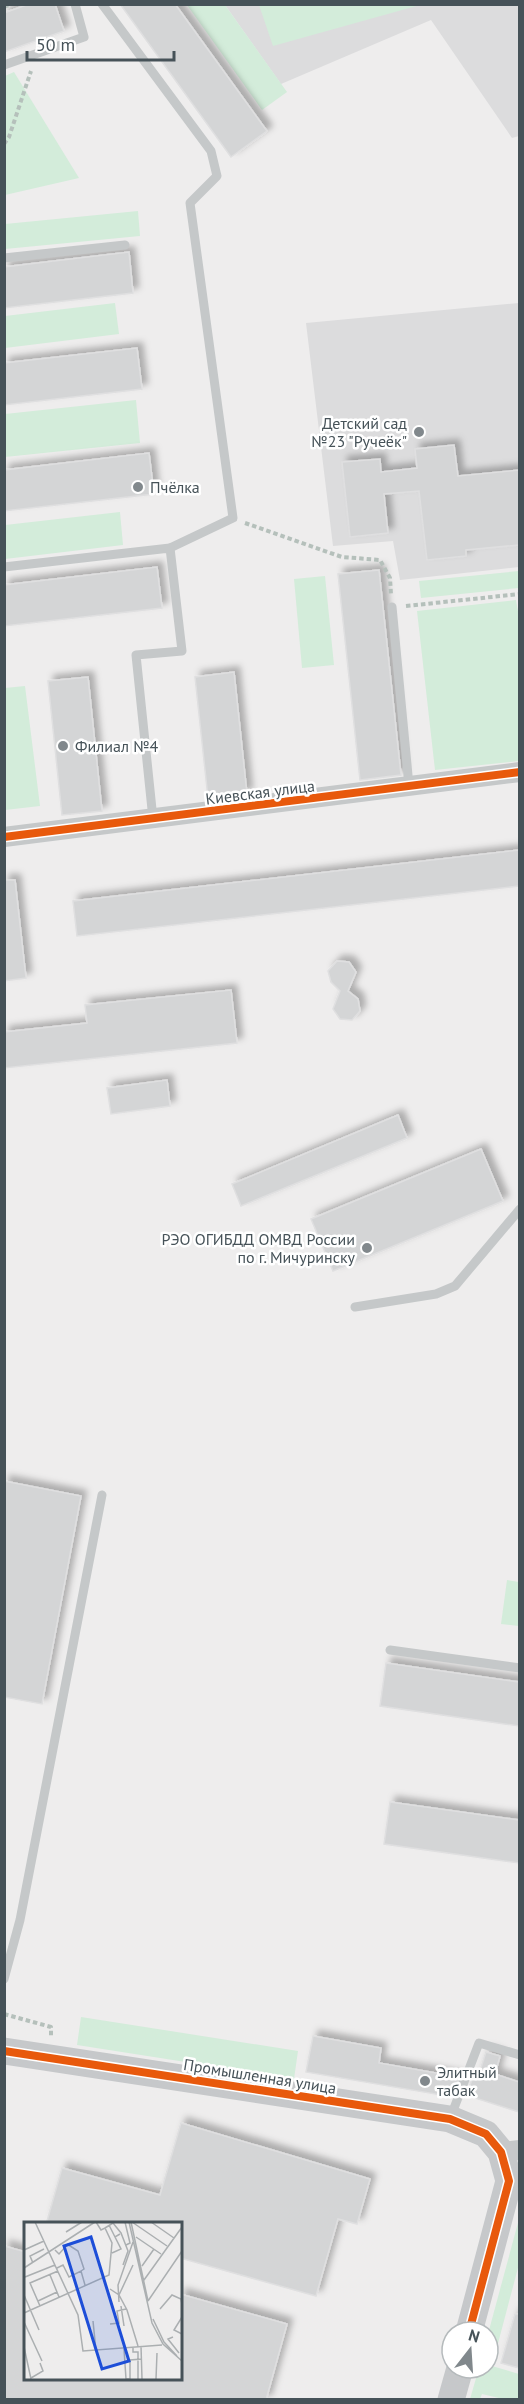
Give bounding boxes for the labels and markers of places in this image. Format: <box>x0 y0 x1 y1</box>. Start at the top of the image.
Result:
place label: Детский сад №23 "Ручеёк" <box>311 413 407 451</box>
marker: Детский сад №23 "Ручеёк" <box>412 425 426 439</box>
place label: Пчёлка <box>150 477 200 497</box>
marker: Пчёлка <box>131 480 145 494</box>
place label: Филиал №4 <box>75 736 159 756</box>
marker: Филиал №4 <box>56 739 70 753</box>
place label: РЭО ОГИБДД ОМВД России по г. Мичуринску <box>161 1229 356 1267</box>
marker: РЭО ОГИБДД ОМВД России по г. Мичуринску <box>360 1241 374 1255</box>
place label: Элитный табак <box>437 2062 497 2100</box>
marker: Элитный табак <box>418 2074 432 2088</box>

